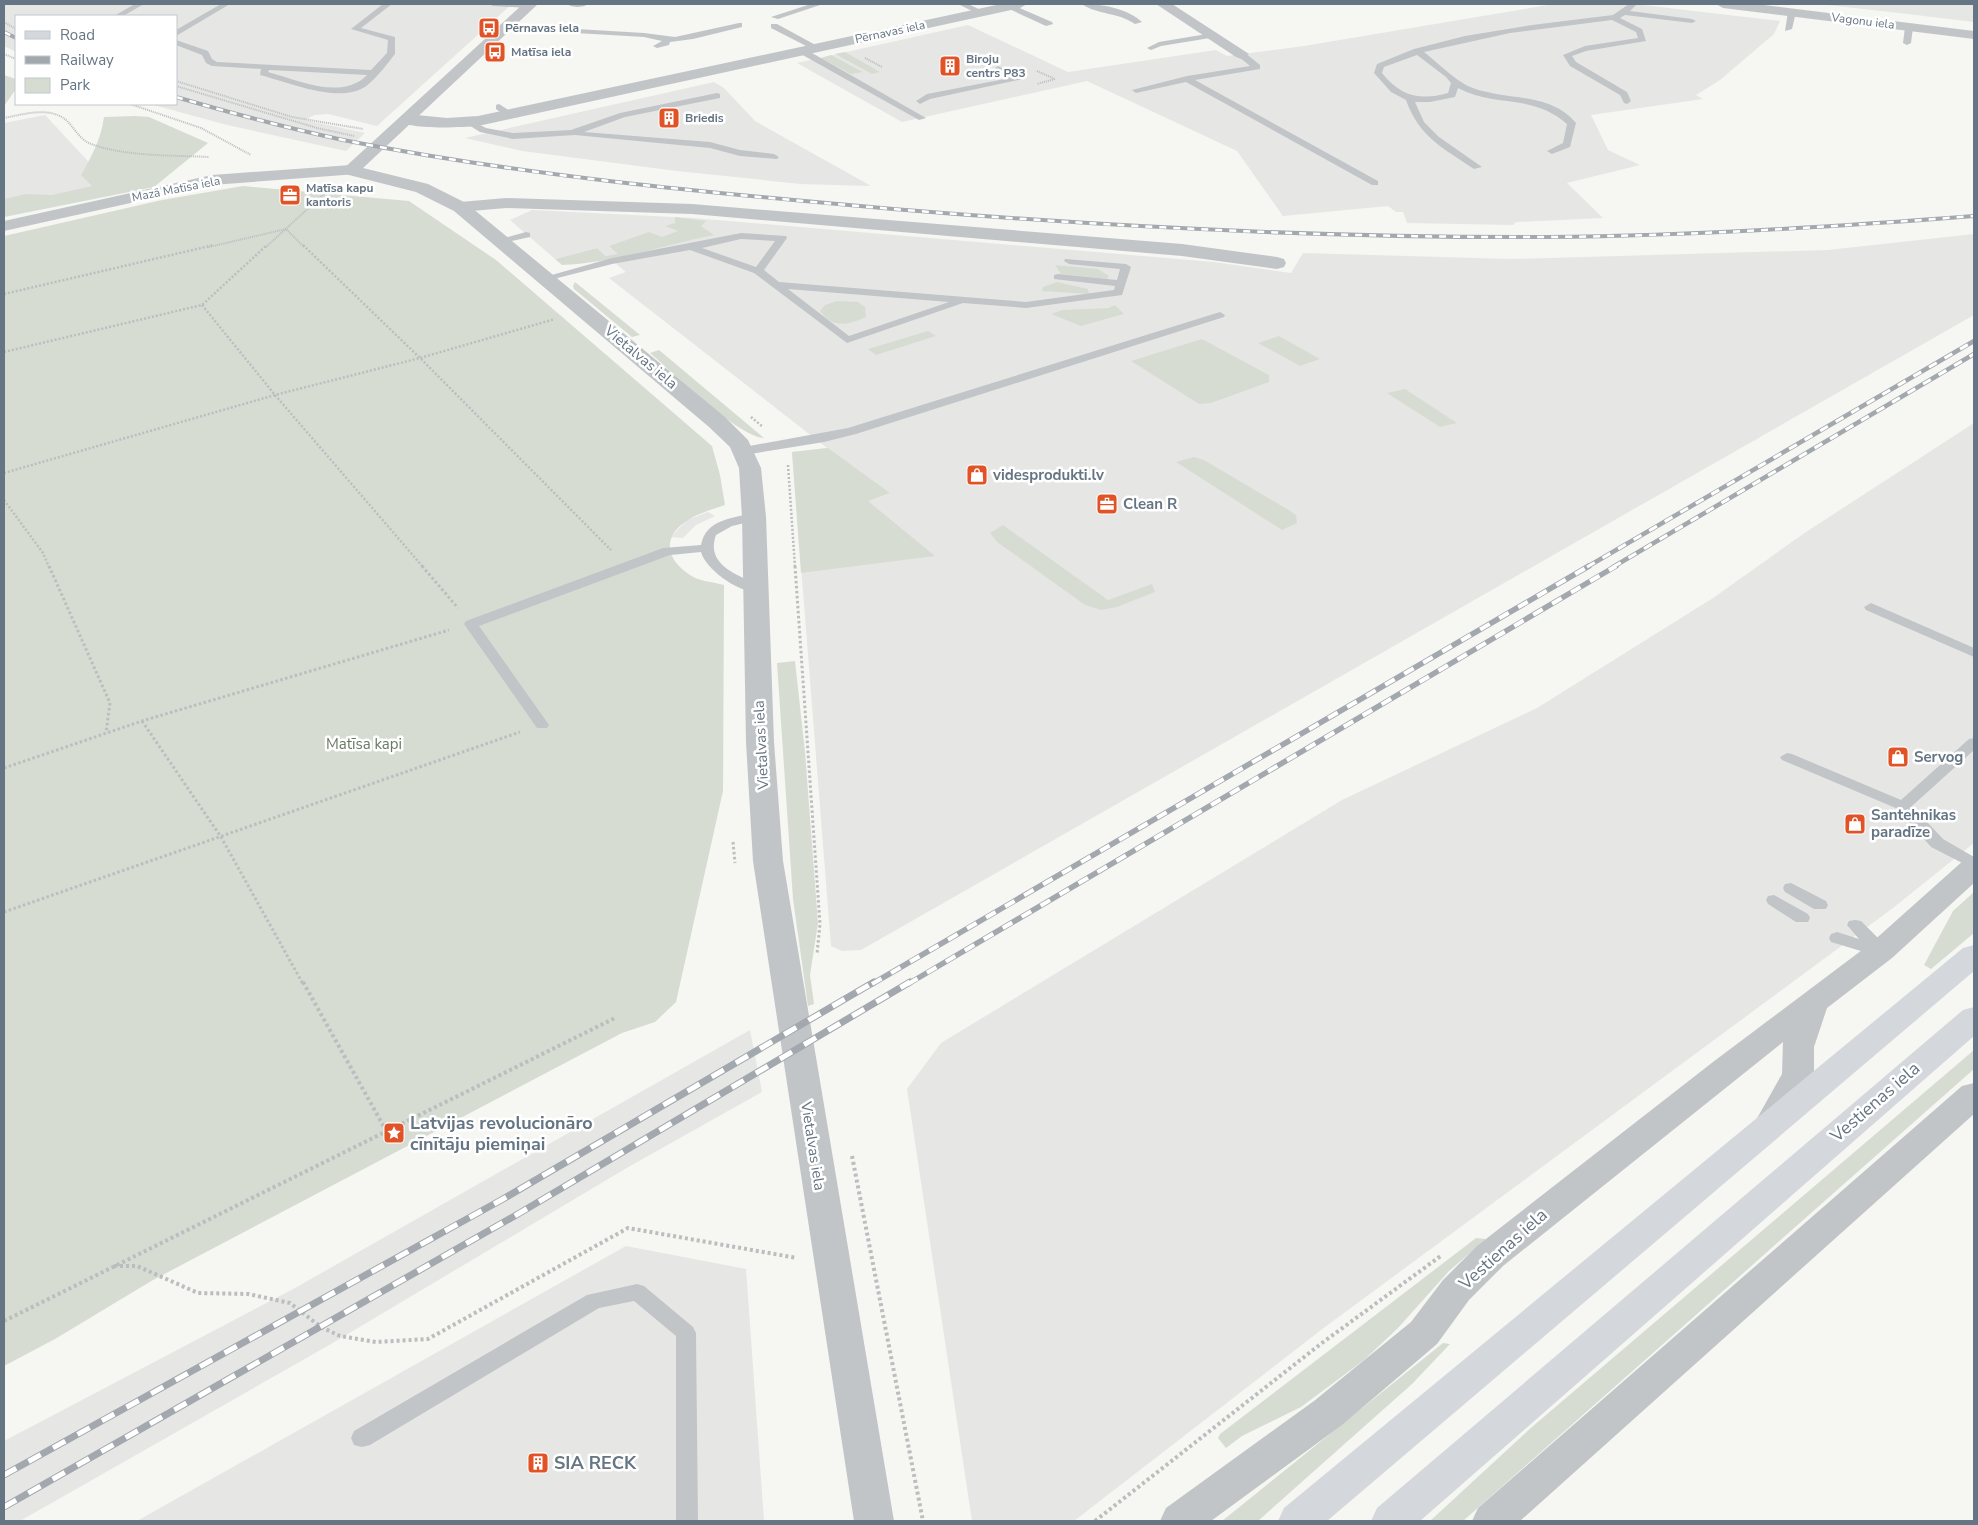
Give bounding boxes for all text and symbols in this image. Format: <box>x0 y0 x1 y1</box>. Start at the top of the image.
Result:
street label: Vagonu iela <box>1830 9 1895 33</box>
legend <box>15 15 178 105</box>
bus stop icon: Pērnavas iela <box>477 16 501 40</box>
street label: Pērnavas iela <box>853 17 927 47</box>
place label: Pērnavas iela <box>505 20 579 36</box>
text: Road <box>60 25 95 45</box>
bus stop icon: Matīsa iela <box>483 40 507 64</box>
place label: Matīsa iela <box>511 44 571 60</box>
text: Railway <box>60 50 114 70</box>
place label: Biroju centrs P83 <box>966 51 1026 81</box>
building icon: Biroju centrs P83 <box>938 54 962 78</box>
text: Park <box>60 75 90 95</box>
building icon: Briedis <box>657 106 681 130</box>
place label: Briedis <box>685 110 724 126</box>
street label: Mazā Matīsa iela <box>131 173 221 205</box>
place label: Matīsa kapu kantoris <box>306 180 373 210</box>
office icon: Matīsa kapu kantoris <box>278 183 302 207</box>
street label: Vietalvas iela <box>599 320 682 393</box>
shop icon: videsprodukti.lv <box>965 463 989 487</box>
place label: videsprodukti.lv <box>992 465 1104 485</box>
office icon: Clean R <box>1095 492 1119 516</box>
place label: Clean R <box>1123 494 1178 514</box>
street label: Vietalvas iela <box>749 700 773 791</box>
park label: Matīsa kapi <box>326 734 402 754</box>
shop icon: Servog <box>1886 745 1910 769</box>
place label: Servog <box>1914 747 1963 767</box>
place label: Santehnikas paradīze <box>1871 805 1956 842</box>
shop icon: Santehnikas paradīze <box>1843 812 1867 836</box>
street label: Vestienas iela <box>1824 1056 1925 1148</box>
street label: Vietalvas iela <box>796 1099 830 1192</box>
place label: Latvijas revolucionāro cīnītāju piemiņai <box>410 1111 593 1156</box>
place icon: Latvijas revolucionāro cīnītāju piemiņai <box>382 1121 406 1145</box>
street label: Vestienas iela <box>1453 1203 1552 1296</box>
building icon: SIA RECK <box>526 1451 550 1475</box>
place label: SIA RECK <box>554 1451 637 1475</box>

